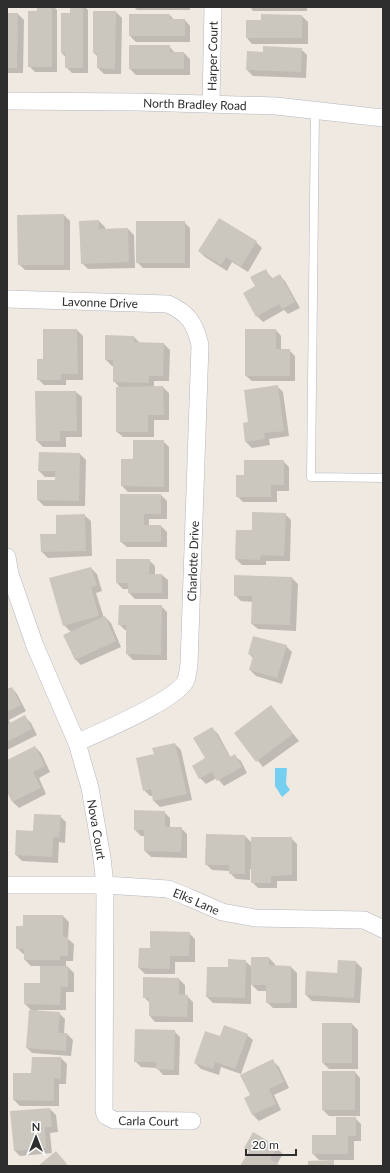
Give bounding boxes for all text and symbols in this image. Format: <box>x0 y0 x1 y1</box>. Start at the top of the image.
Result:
street label: Harper Court <box>204 20 220 91</box>
street label: North Bradley Road <box>143 95 247 113</box>
street label: Lavonne Drive <box>62 293 138 311</box>
street label: Charlotte Drive <box>184 520 202 602</box>
street label: Nova Court <box>85 798 110 861</box>
street label: Elks Lane <box>171 884 222 918</box>
street label: Carla Court <box>118 1113 179 1128</box>
north arrow <box>16 1117 56 1157</box>
text: N <box>32 1120 40 1133</box>
scale bar <box>246 1131 296 1157</box>
text: 20 m <box>252 1137 279 1152</box>

